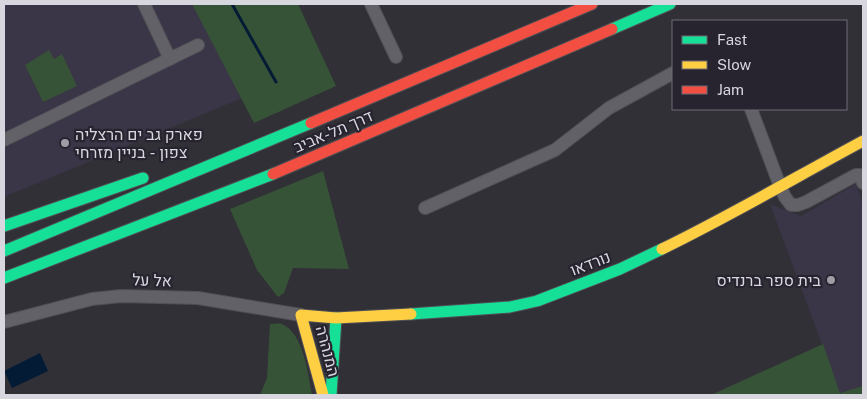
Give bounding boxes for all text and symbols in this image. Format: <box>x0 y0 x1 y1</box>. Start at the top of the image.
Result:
legend <box>672 20 847 110</box>
text: Fast <box>717 31 747 48</box>
text: Slow <box>717 56 752 73</box>
text: Jam <box>717 81 744 98</box>
street label: דרך תל-אביב <box>291 106 376 157</box>
place label: פארק גב ים הרצליה צפון - בניין מזרחי <box>75 125 203 162</box>
marker: פארק גב ים הרצליה צפון - בניין מזרחי <box>59 137 71 149</box>
street label: נורדאו <box>567 247 613 280</box>
street label: אל על <box>132 270 172 291</box>
place label: בית ספר ברנדיס <box>716 271 822 290</box>
marker: בית ספר ברנדיס <box>825 274 837 286</box>
street label: המנהרה <box>312 324 343 379</box>

